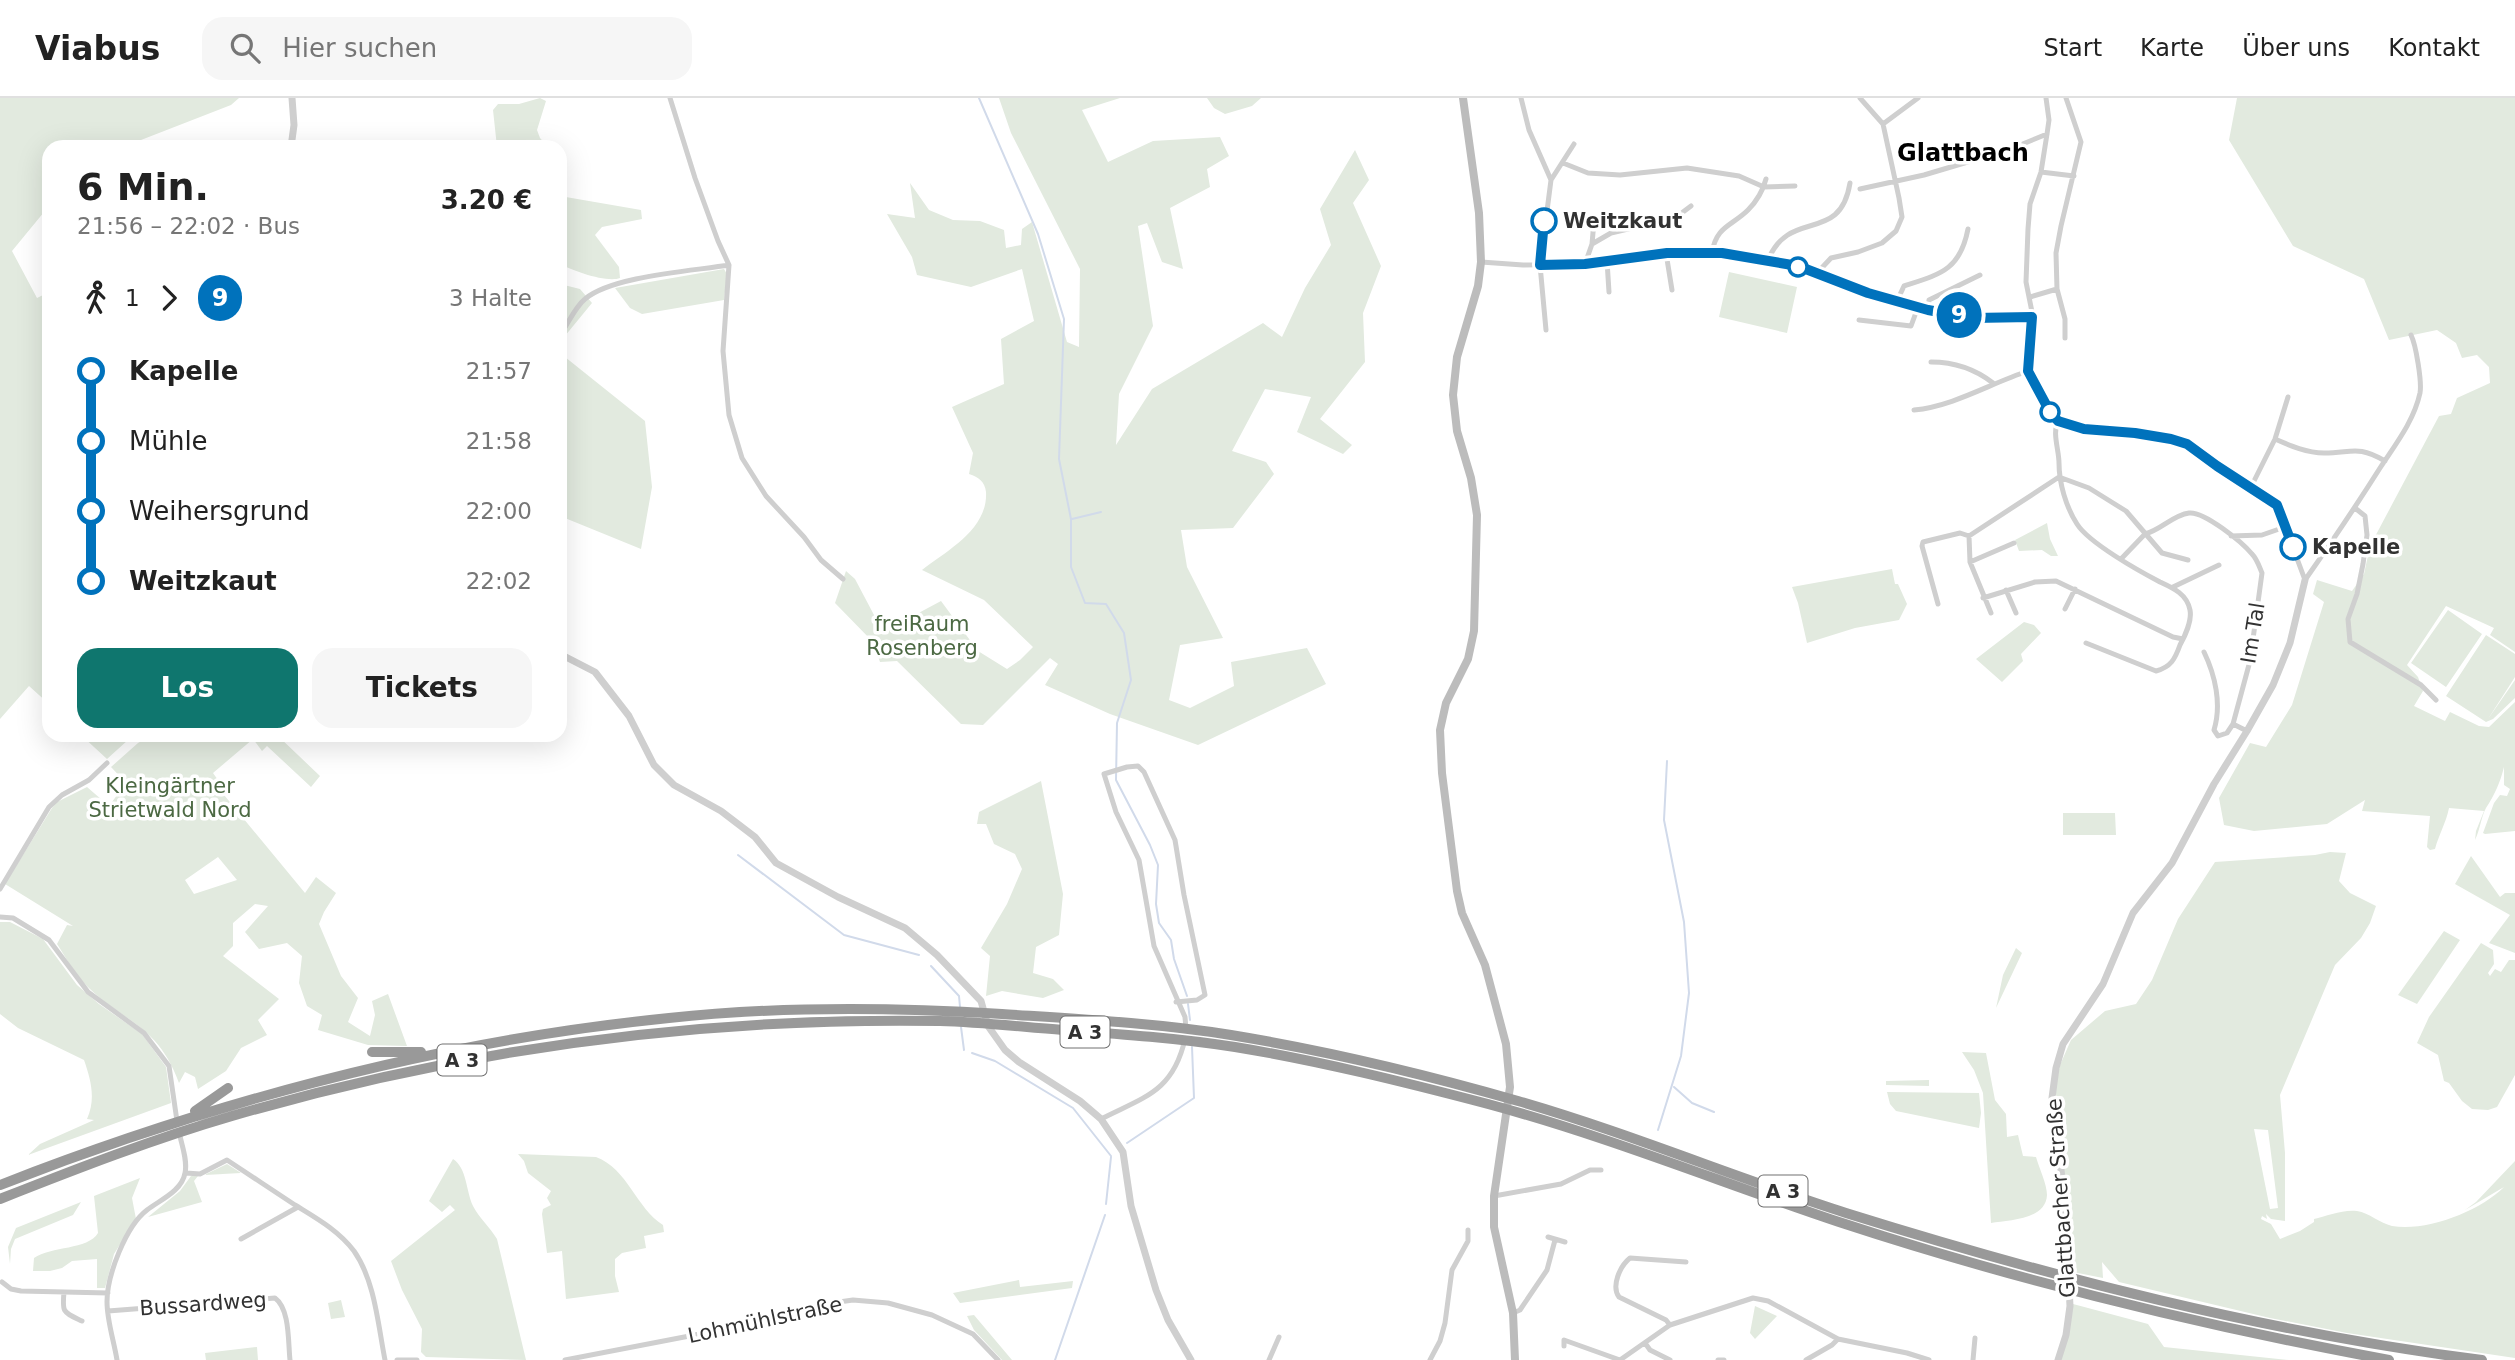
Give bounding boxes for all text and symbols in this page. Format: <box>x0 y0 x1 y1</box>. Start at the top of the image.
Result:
search box <box>202 17 692 80</box>
text: Viabus <box>35 29 160 68</box>
icon: search <box>226 29 264 67</box>
text: Hier suchen <box>282 33 437 63</box>
text: Start <box>2043 34 2102 62</box>
text: Karte <box>2140 34 2204 62</box>
text: Über uns <box>2242 34 2350 62</box>
text: Kontakt <box>2388 34 2480 62</box>
district label: Glattbach <box>1897 139 2029 167</box>
text: 6 Min. <box>77 165 209 209</box>
text: 3.20 € <box>441 185 532 215</box>
marker: Weitzkaut <box>1531 208 1557 234</box>
place label: Weitzkaut <box>1563 209 1682 233</box>
text: 21:56 – 22:02 · Bus <box>77 213 300 239</box>
unlabelled marker <box>1788 257 1808 277</box>
icon: walk <box>77 279 115 317</box>
icon: forward <box>150 279 188 317</box>
text: 9 <box>212 284 228 312</box>
text: 1 <box>125 285 140 311</box>
text: 3 Halte <box>449 285 532 311</box>
line badge: 9 <box>1936 292 1982 338</box>
text: 9 <box>1951 301 1967 329</box>
text: Kapelle <box>129 356 238 386</box>
text: 21:57 <box>466 358 532 384</box>
unlabelled marker <box>2040 402 2060 422</box>
text: Mühle <box>129 426 208 456</box>
text: 21:58 <box>466 428 532 454</box>
text: Weihersgrund <box>129 496 310 526</box>
text: 22:00 <box>466 498 532 524</box>
marker: Kapelle <box>2280 534 2306 560</box>
place label: Kapelle <box>2312 535 2400 559</box>
text: Weitzkaut <box>129 566 277 596</box>
text: 22:02 <box>466 568 532 594</box>
street label: Im Tal <box>2236 601 2270 665</box>
park label: freiRaum Rosenberg <box>866 612 978 660</box>
button: Los <box>77 648 298 728</box>
button: Tickets <box>312 648 532 728</box>
park label: Kleingärtner Strietwald Nord <box>88 774 252 822</box>
road number: A 3 <box>1060 1016 1110 1048</box>
road number: A 3 <box>438 1044 486 1076</box>
street label: Glattbacher Straße <box>2042 1097 2080 1299</box>
road number: A 3 <box>1758 1176 1808 1206</box>
street label: Bussardweg <box>139 1288 267 1320</box>
street label: Lohmühlstraße <box>686 1292 844 1348</box>

